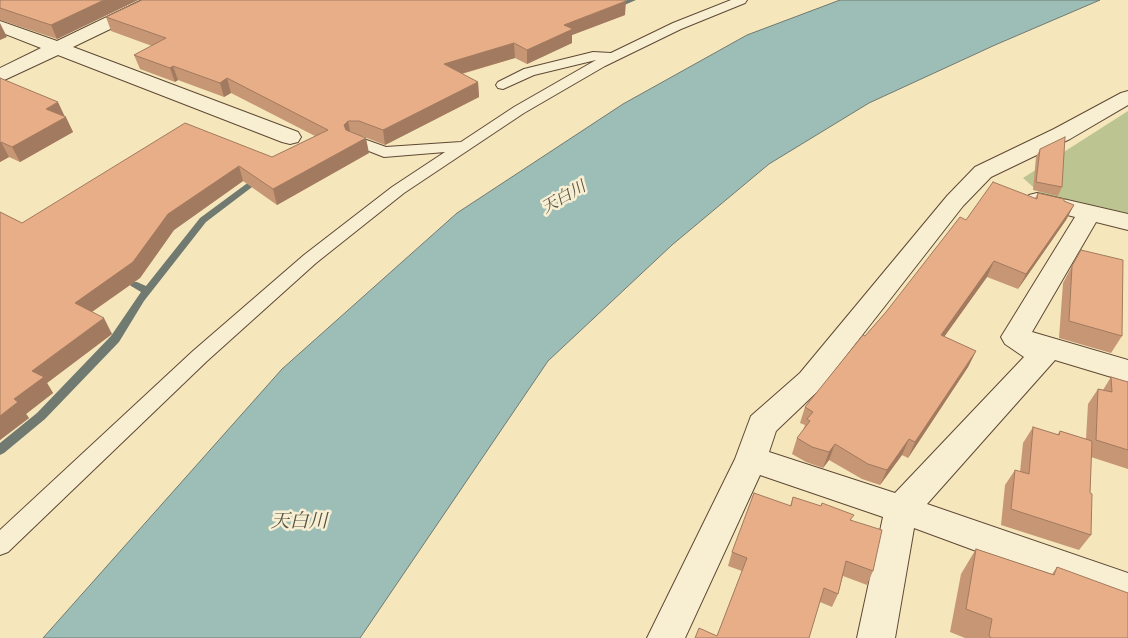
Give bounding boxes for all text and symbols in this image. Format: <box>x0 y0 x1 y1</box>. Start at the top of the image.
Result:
water label: 天白川 <box>538 178 590 218</box>
water label: 天白川 <box>271 511 327 533</box>

